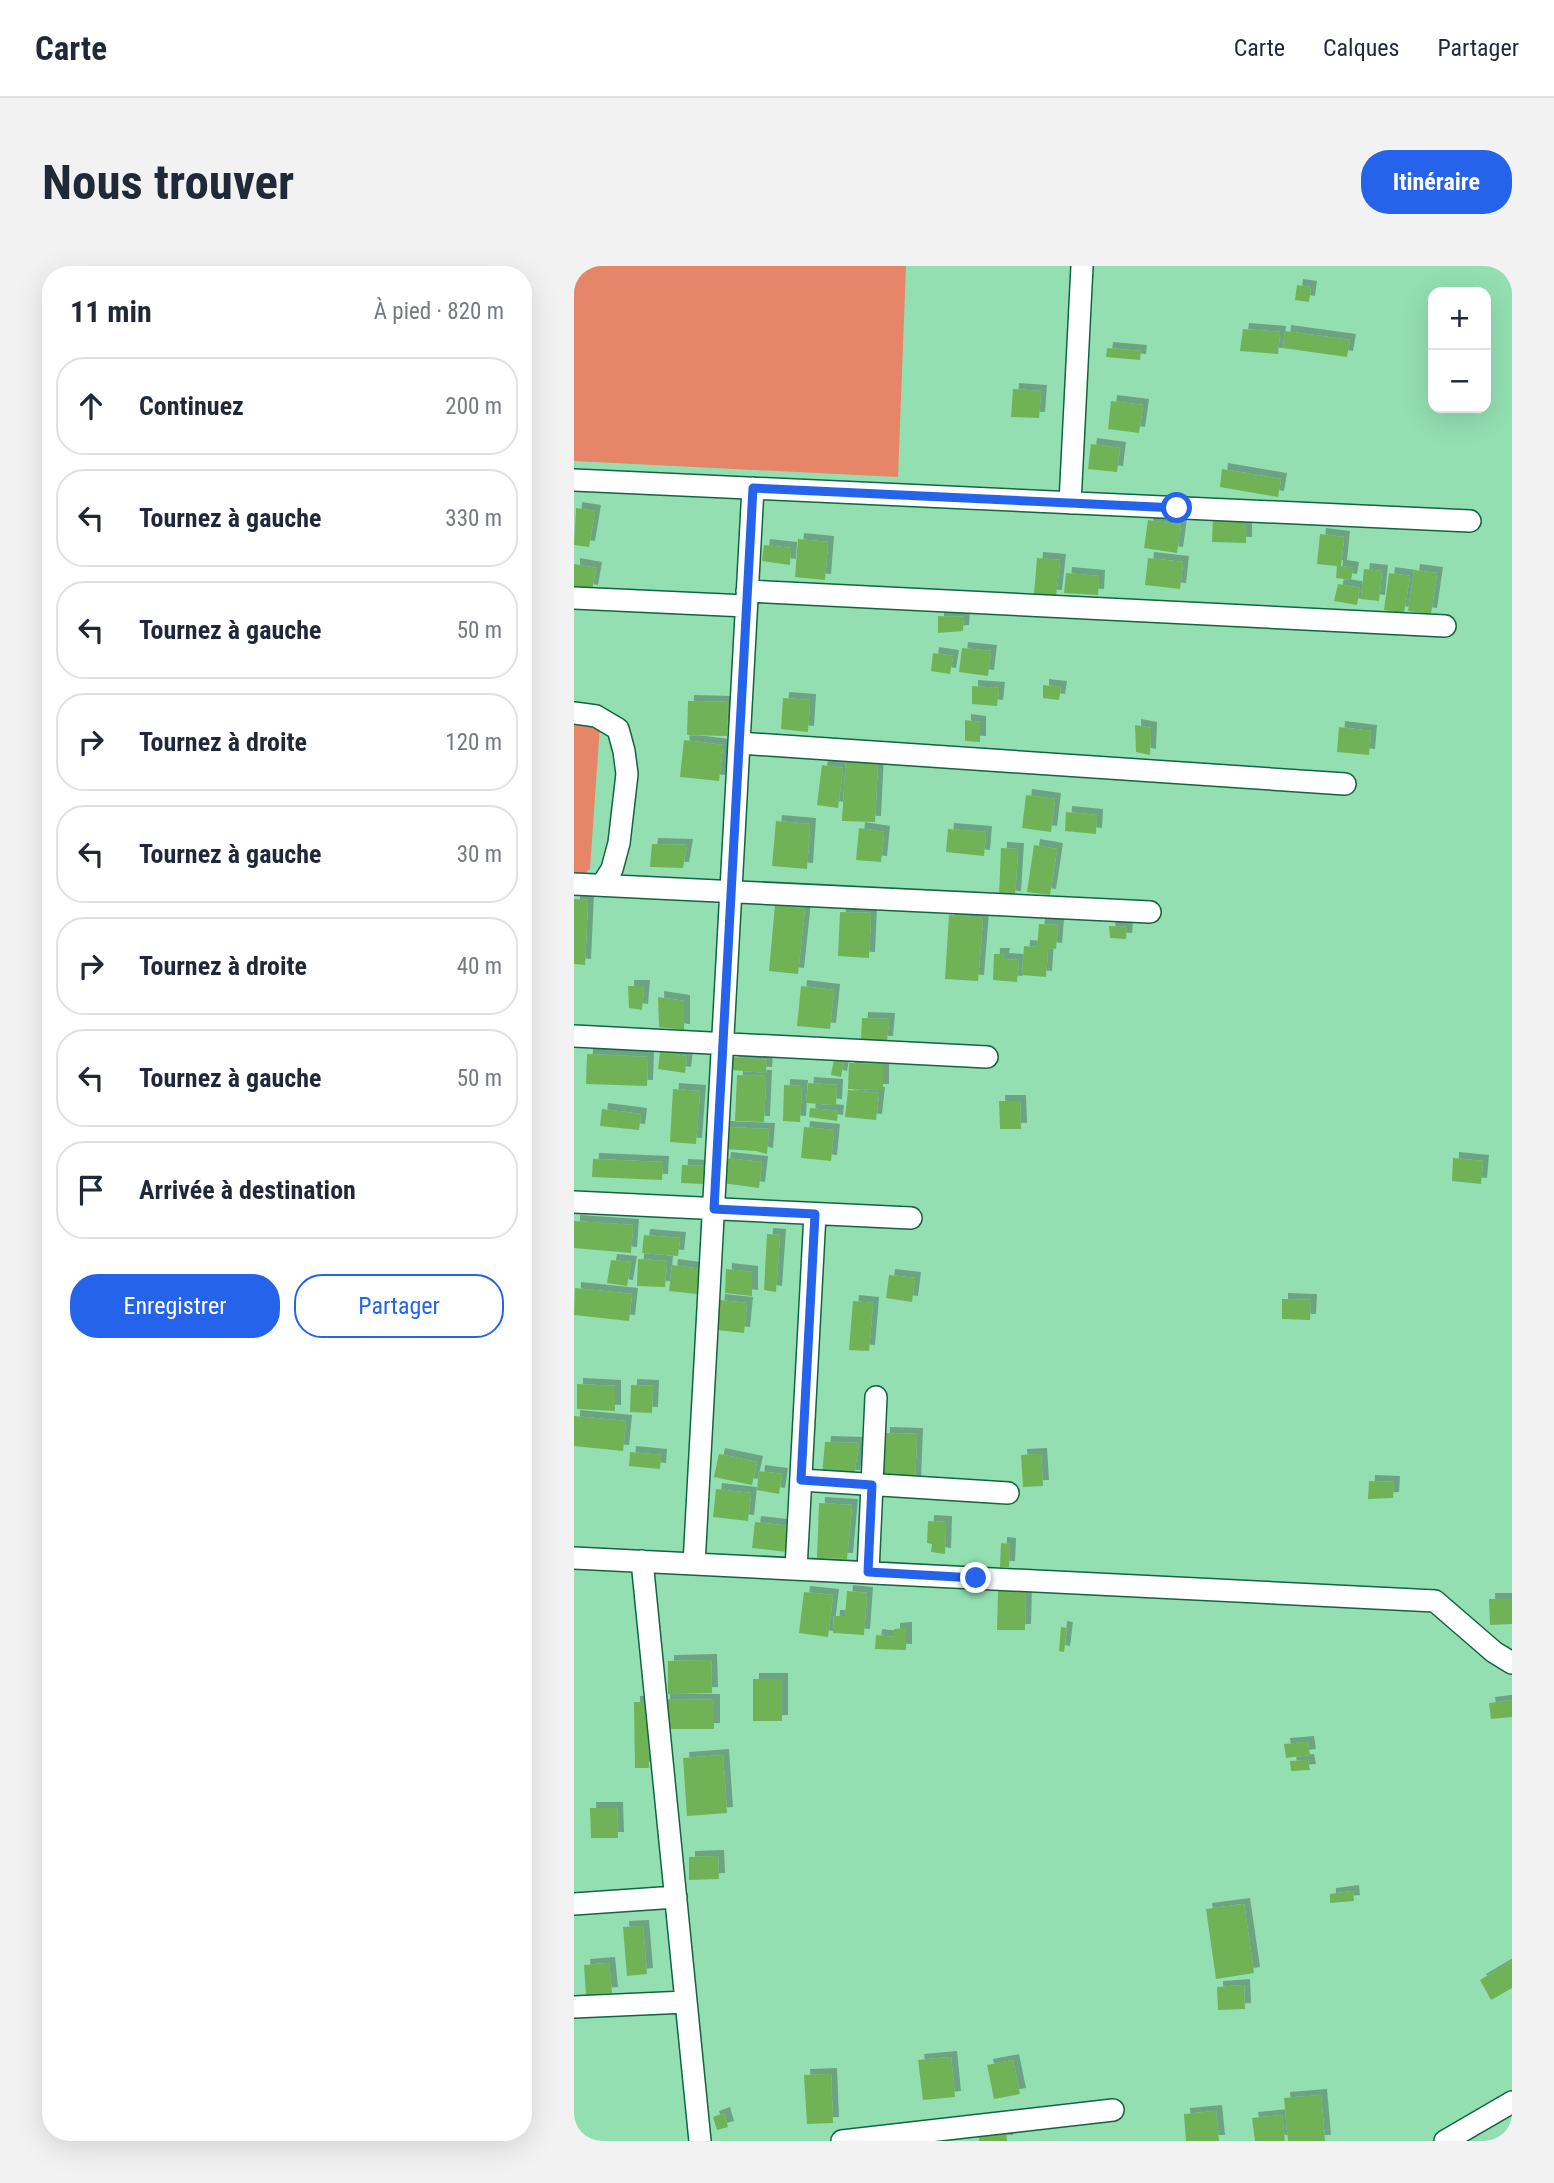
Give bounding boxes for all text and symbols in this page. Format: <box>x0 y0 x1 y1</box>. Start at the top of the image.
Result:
text: Carte <box>35 29 107 68</box>
text: Carte <box>1234 34 1285 62</box>
text: Calques <box>1323 34 1399 62</box>
text: Partager <box>1437 34 1519 62</box>
button: Itinéraire <box>1361 150 1512 214</box>
text: Nous trouver <box>42 154 294 211</box>
map controls <box>1428 287 1491 413</box>
button: + <box>1428 287 1491 350</box>
text: 11 min <box>70 294 152 329</box>
text: À pied · 820 m <box>374 298 504 325</box>
button: − <box>1428 350 1491 413</box>
icon: ahead <box>72 387 110 425</box>
text: Continuez <box>139 391 244 421</box>
text: 200 m <box>445 393 502 420</box>
route start <box>1161 492 1192 523</box>
icon: left <box>72 499 110 537</box>
text: Tournez à gauche <box>139 503 321 533</box>
text: 330 m <box>445 505 502 532</box>
icon: left <box>72 611 110 649</box>
text: Tournez à gauche <box>139 615 321 645</box>
text: 50 m <box>457 617 502 644</box>
icon: right <box>72 723 110 761</box>
text: Tournez à droite <box>139 727 307 757</box>
text: 120 m <box>445 729 502 756</box>
icon: left <box>72 835 110 873</box>
text: Tournez à gauche <box>139 839 321 869</box>
text: 30 m <box>457 841 502 868</box>
icon: right <box>72 947 110 985</box>
text: Tournez à droite <box>139 951 307 981</box>
text: 40 m <box>457 953 502 980</box>
icon: left <box>72 1059 110 1097</box>
text: Tournez à gauche <box>139 1063 321 1093</box>
text: 50 m <box>457 1065 502 1092</box>
icon: arrive <box>72 1171 110 1209</box>
text: Arrivée à destination <box>139 1175 356 1205</box>
button: Enregistrer <box>70 1274 280 1338</box>
button: Partager <box>294 1274 504 1338</box>
route end <box>960 1562 991 1593</box>

